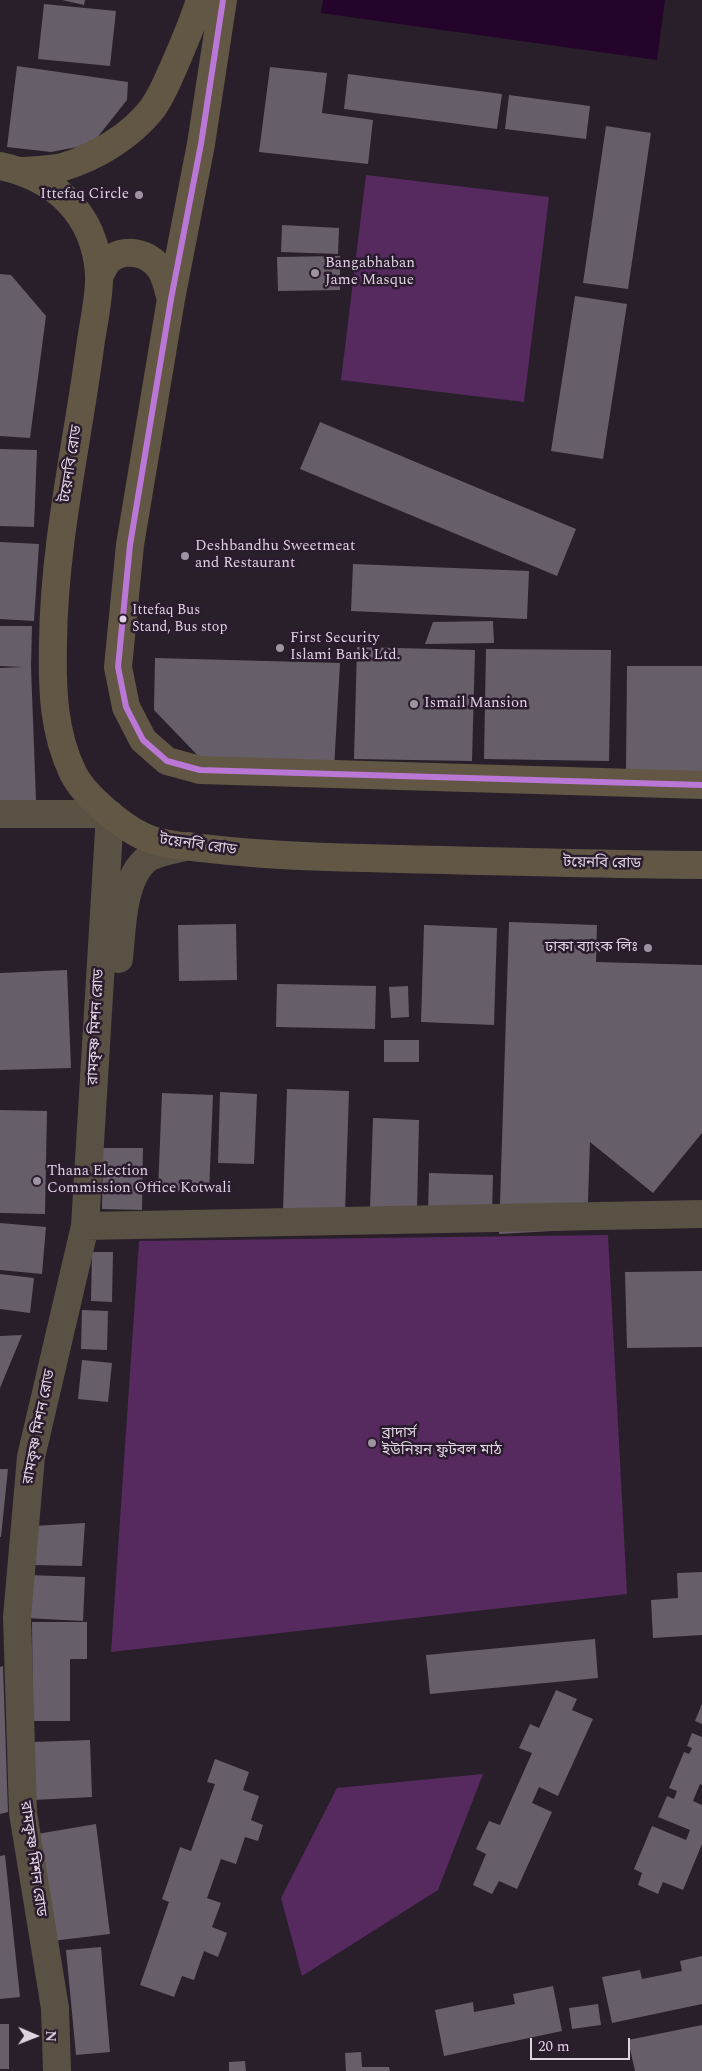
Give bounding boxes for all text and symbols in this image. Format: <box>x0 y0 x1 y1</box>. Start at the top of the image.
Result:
place label: Ittefaq Circle <box>40 186 129 204</box>
marker: Ittefaq Circle <box>133 189 145 201</box>
place label: Bangabhaban Jame Masque <box>325 255 415 290</box>
marker: Bangabhaban Jame Masque <box>309 267 321 279</box>
street label: টয়েনবি রোড <box>57 424 87 504</box>
place label: Deshbandhu Sweetmeat and Restaurant <box>195 538 355 573</box>
marker: Deshbandhu Sweetmeat and Restaurant <box>179 550 191 562</box>
place label: Ittefaq Bus Stand, Bus stop <box>132 603 227 636</box>
marker: Ittefaq Bus Stand, Bus stop <box>118 614 128 624</box>
place label: First Security Islami Bank Ltd. <box>290 630 400 665</box>
marker: First Security Islami Bank Ltd. <box>274 642 286 654</box>
place label: Ismail Mansion <box>424 695 528 713</box>
marker: Ismail Mansion <box>408 698 420 710</box>
street label: টয়েনবি রোড <box>158 832 238 860</box>
street label: টয়েনবি রোড <box>563 854 641 874</box>
place label: ঢাকা ব্যাংক লিঃ <box>545 939 638 957</box>
marker: ঢাকা ব্যাংক লিঃ <box>642 942 654 954</box>
street label: রামকৃষ্ণ মিশন রোড <box>85 968 109 1086</box>
place label: Thana Election Commission Office Kotwali <box>47 1163 231 1198</box>
marker: Thana Election Commission Office Kotwali <box>31 1175 43 1187</box>
street label: রামকৃষ্ণ মিশন রোড <box>20 1368 60 1486</box>
place label: ব্রাদার্স ইউনিয়ন ফুটবল মাঠ <box>382 1425 502 1460</box>
marker: ব্রাদার্স ইউনিয়ন ফুটবল মাঠ <box>366 1437 378 1449</box>
street label: রামকৃষ্ণ মিশন রোড <box>15 1800 49 1918</box>
north arrow <box>10 2011 60 2061</box>
scale bar <box>532 2028 632 2060</box>
text: N <box>40 2030 61 2042</box>
text: 20 m <box>538 2035 570 2058</box>

